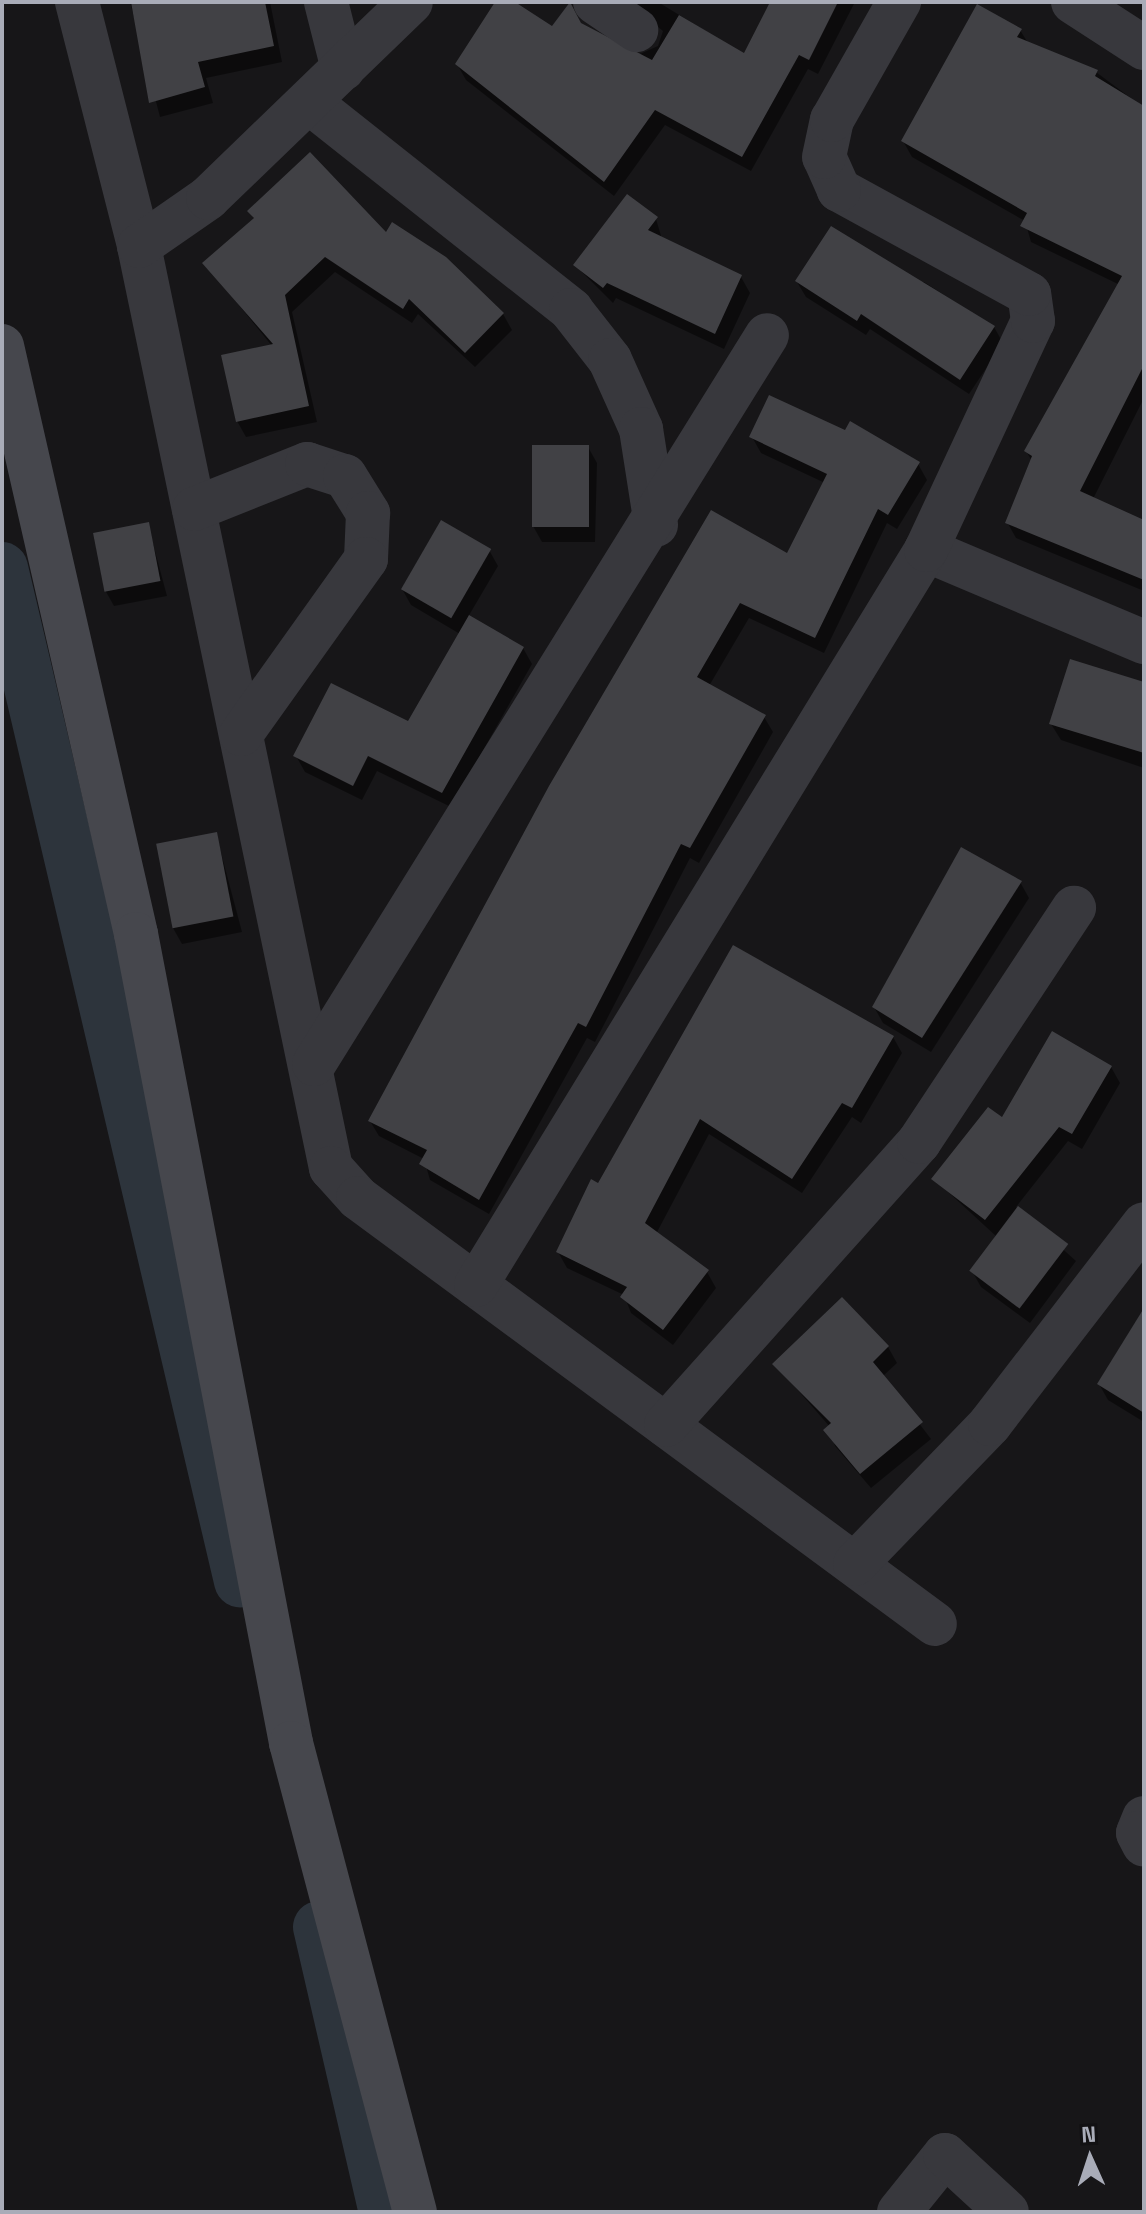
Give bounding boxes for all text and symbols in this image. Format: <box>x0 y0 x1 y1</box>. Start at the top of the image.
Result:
north arrow <box>1050 2118 1130 2198</box>
text: N <box>1081 2120 1097 2148</box>

